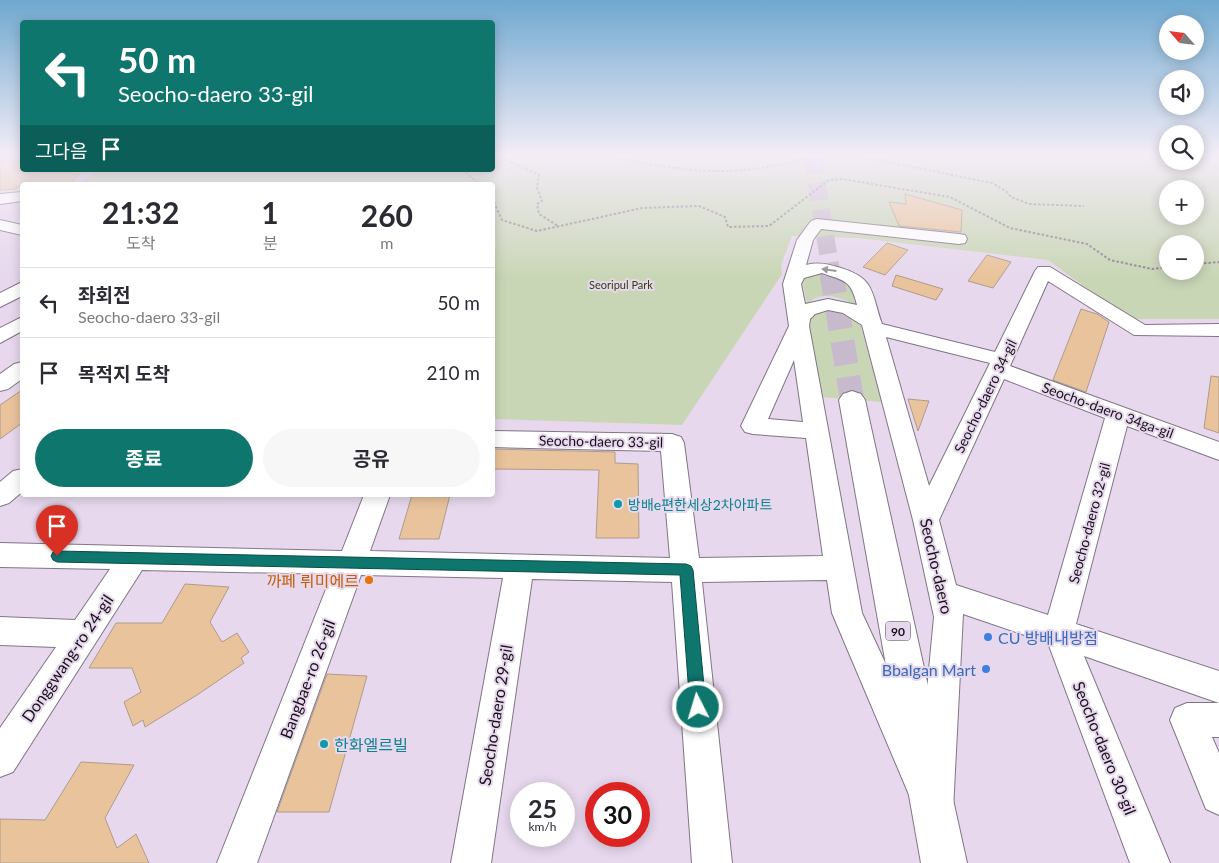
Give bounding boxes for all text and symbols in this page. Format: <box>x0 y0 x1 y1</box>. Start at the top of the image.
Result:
north arrow <box>1159 15 1204 60</box>
map controls <box>1159 15 1204 280</box>
text: 50 m <box>118 38 196 80</box>
icon: left <box>35 40 100 105</box>
button: sound <box>1159 70 1204 115</box>
text: Seocho-daero 33-gil <box>118 80 314 107</box>
button: search <box>1159 125 1204 170</box>
icon: arrive <box>97 135 125 163</box>
text: 그다음 <box>35 139 87 162</box>
button: + <box>1159 180 1204 225</box>
text: 21:32 <box>102 194 179 230</box>
text: 1 <box>261 194 279 230</box>
text: 260 <box>361 197 413 233</box>
text: 도착 <box>126 233 155 252</box>
text: 분 <box>263 233 277 252</box>
text: m <box>380 233 393 252</box>
button: − <box>1159 235 1204 280</box>
one-way arrow <box>821 265 837 273</box>
park label: Seoripul Park <box>589 278 653 291</box>
text: 좌회전 <box>78 283 130 306</box>
icon: left <box>35 289 63 317</box>
text: 50 m <box>437 291 480 314</box>
text: Seocho-daero 33-gil <box>78 307 220 326</box>
street label: Seocho-daero 34-gil <box>950 336 1020 456</box>
icon: arrive <box>35 359 63 387</box>
text: 210 m <box>426 361 480 384</box>
text: 목적지 도착 <box>78 362 170 385</box>
street label: Seocho-daero 34ga-gil <box>1040 378 1176 442</box>
button: 종료 <box>35 429 253 487</box>
button: 공유 <box>263 429 480 487</box>
street label: Seocho-daero 33-gil <box>539 431 663 451</box>
street label: Seocho-daero 32-gil <box>1065 461 1113 585</box>
place label: 방배e편한세상2차아파트 <box>628 496 772 513</box>
marker: 방배e편한세상2차아파트 <box>612 498 624 510</box>
pin <box>36 505 78 556</box>
icon: arrive <box>43 512 71 540</box>
street label: Seocho-daero <box>917 516 957 616</box>
place label: 까페 뤼미에르 <box>267 571 359 590</box>
marker: 까페 뤼미에르 <box>363 574 375 586</box>
street label: Donggwang-ro 24-gil <box>17 591 117 725</box>
street label: Bangbae-ro 26-gil <box>276 617 338 741</box>
road number: 90 <box>886 622 910 640</box>
place label: CU 방배내방점 <box>998 628 1098 647</box>
marker: CU 방배내방점 <box>982 631 994 643</box>
street label: Seocho-daero 29-gil <box>474 643 516 787</box>
place label: Bbalgan Mart <box>882 660 976 679</box>
marker: Bbalgan Mart <box>980 663 992 675</box>
street label: Seocho-daero 30-gil <box>1070 679 1140 817</box>
position arrow <box>671 680 723 732</box>
place label: 한화엘르빌 <box>334 735 408 754</box>
marker: 한화엘르빌 <box>318 738 330 750</box>
speed limit sign: 30 <box>585 782 650 847</box>
text: 25 <box>528 793 557 823</box>
text: km/h <box>528 819 557 834</box>

